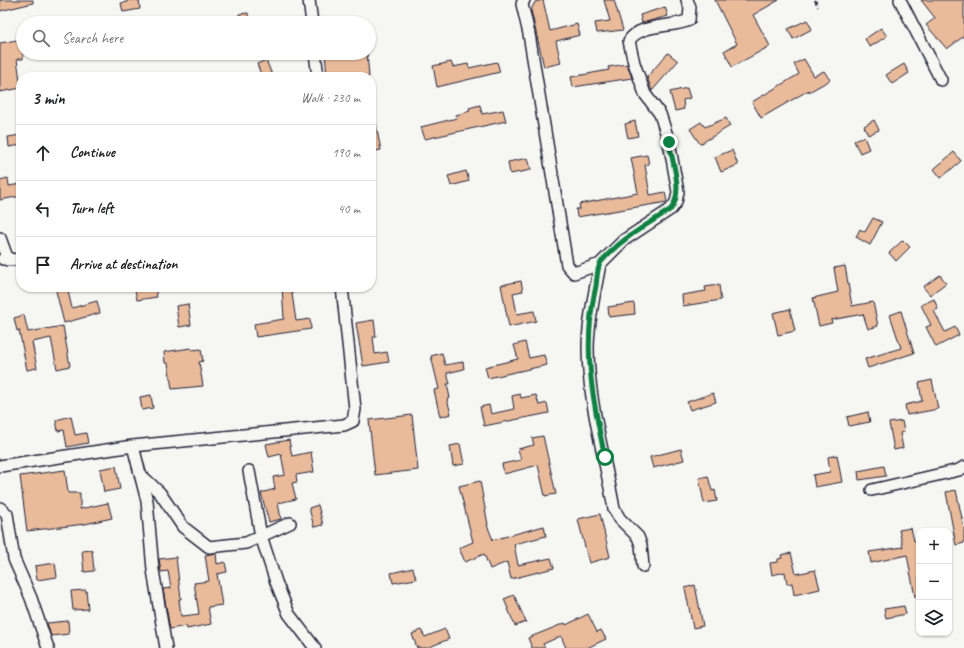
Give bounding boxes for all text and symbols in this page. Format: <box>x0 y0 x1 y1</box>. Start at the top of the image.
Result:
search box <box>16 16 376 60</box>
icon: search <box>30 27 52 49</box>
text: Search here <box>62 29 123 48</box>
text: 3 min <box>32 88 65 109</box>
text: Walk · 230 m <box>301 90 360 106</box>
route end <box>660 133 678 151</box>
icon: ahead <box>32 142 54 164</box>
text: Continue <box>70 143 115 162</box>
text: 190 m <box>332 145 360 161</box>
icon: left <box>32 198 54 220</box>
text: Turn left <box>70 199 113 218</box>
text: 40 m <box>338 201 360 217</box>
icon: arrive <box>32 254 54 276</box>
text: Arrive at destination <box>70 255 177 274</box>
route start <box>596 448 614 466</box>
map controls <box>916 528 952 636</box>
button: + <box>916 528 952 564</box>
button: − <box>916 564 952 600</box>
button: layers <box>916 600 952 636</box>

